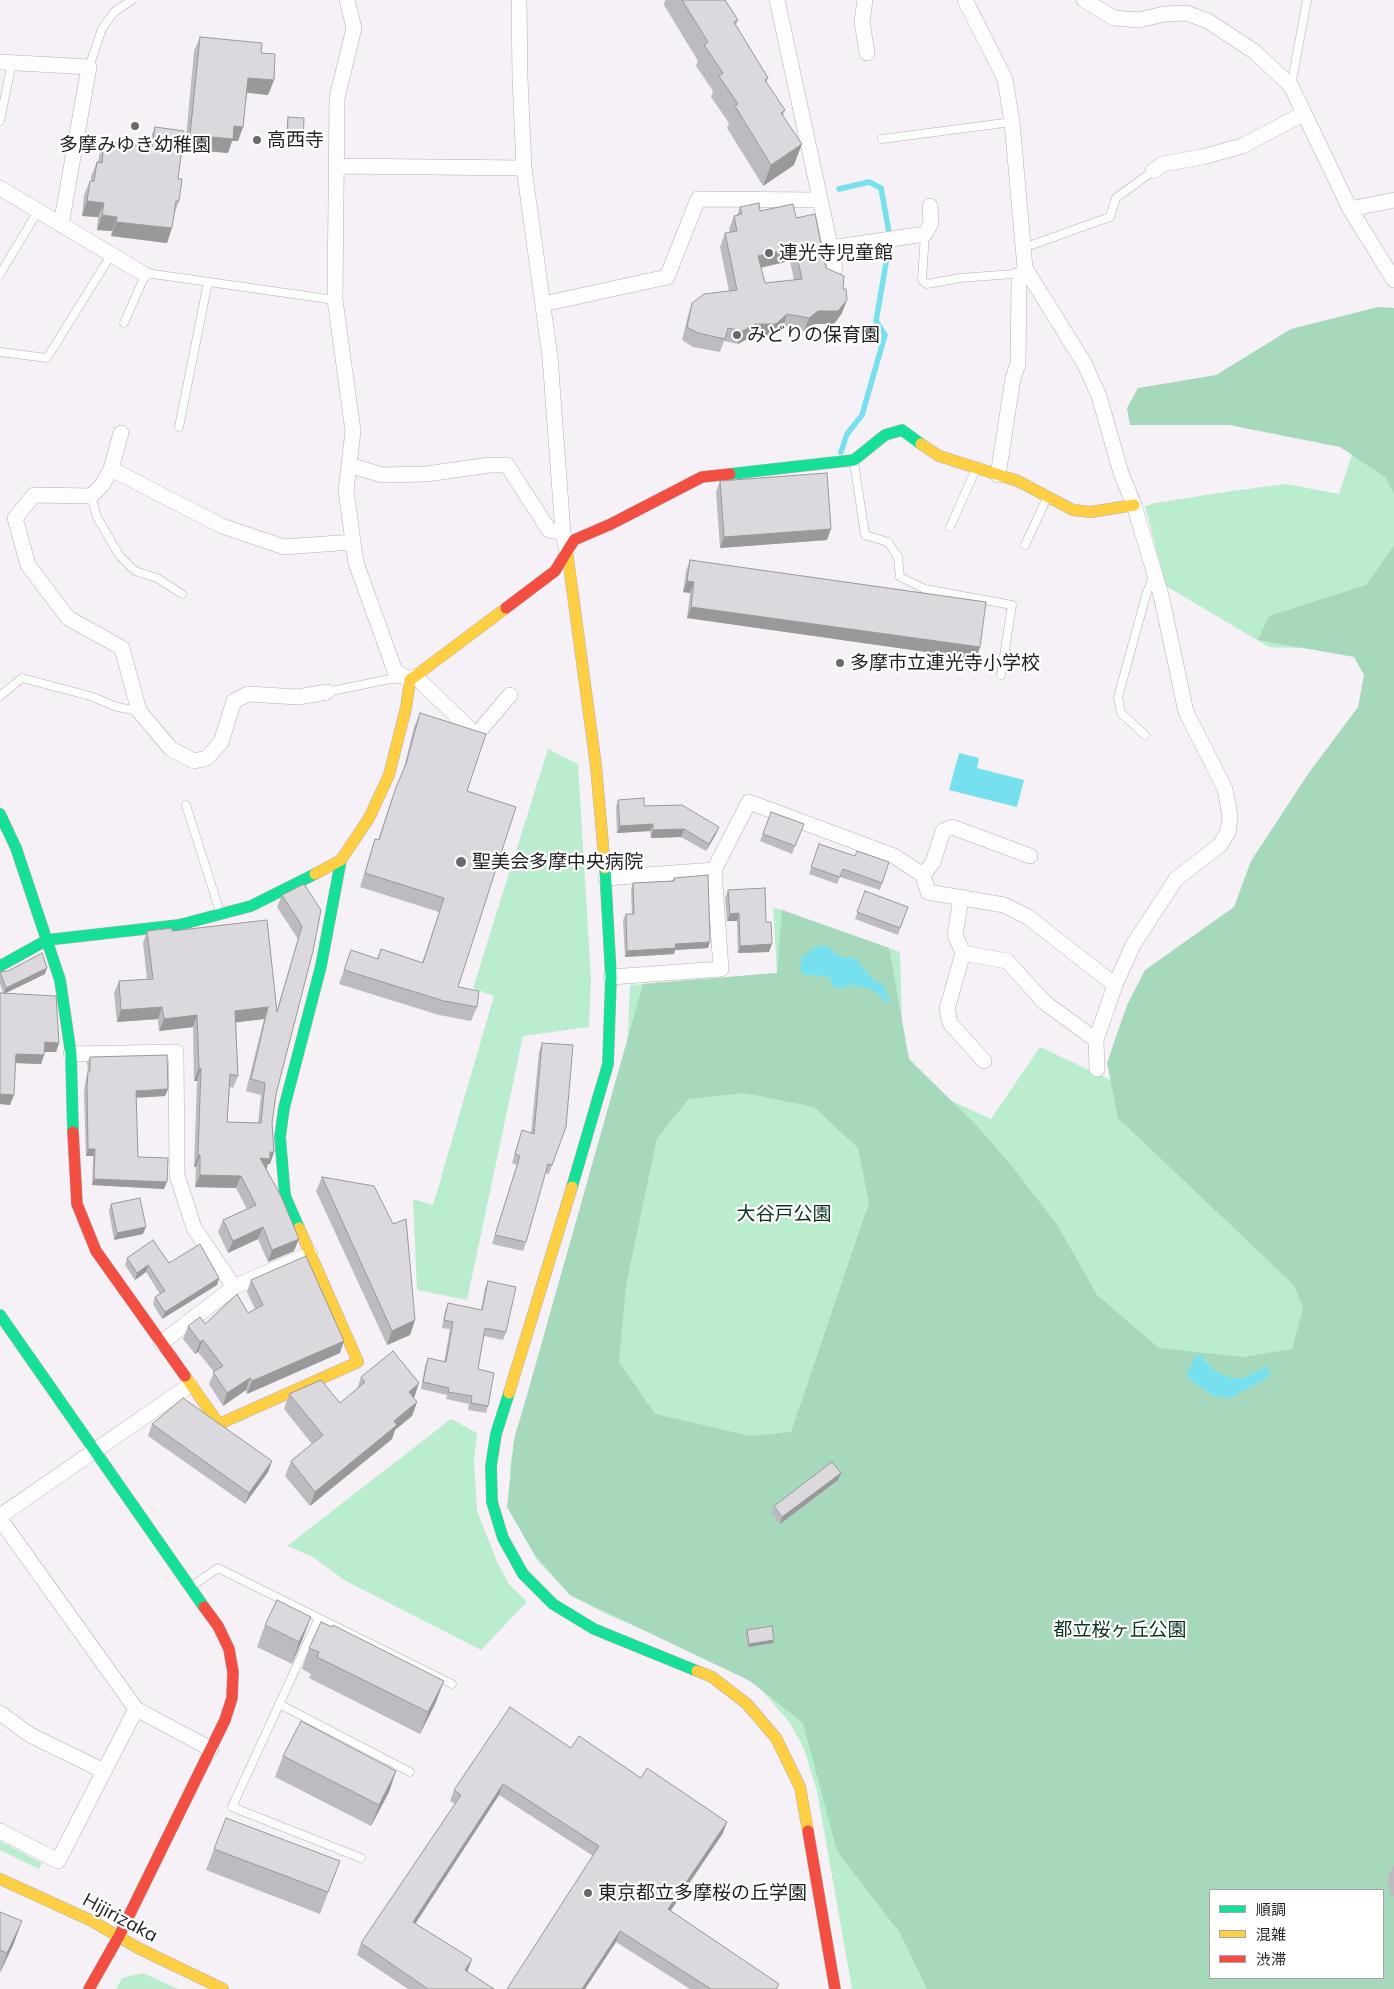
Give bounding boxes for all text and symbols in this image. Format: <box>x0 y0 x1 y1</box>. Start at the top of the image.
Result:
marker: 多摩みゆき幼稚園 <box>129 120 141 132</box>
place label: 高西寺 <box>267 129 324 151</box>
place label: 多摩みゆき幼稚園 <box>59 134 211 156</box>
marker: 高西寺 <box>251 134 263 146</box>
place label: 連光寺児童館 <box>779 242 893 264</box>
marker: 連光寺児童館 <box>763 247 775 259</box>
place label: みどりの保育園 <box>747 324 880 346</box>
marker: みどりの保育園 <box>731 329 743 341</box>
place label: 多摩市立連光寺小学校 <box>850 652 1040 674</box>
marker: 多摩市立連光寺小学校 <box>834 657 846 669</box>
place label: 聖美会多摩中央病院 <box>472 851 643 873</box>
marker: 聖美会多摩中央病院 <box>454 855 468 869</box>
park label: 大谷戸公園 <box>737 1203 831 1225</box>
park label: 都立桜ヶ丘公園 <box>1054 1619 1186 1641</box>
place label: 東京都立多摩桜の丘学園 <box>598 1882 807 1904</box>
marker: 東京都立多摩桜の丘学園 <box>582 1887 594 1899</box>
street label: Hijirizaka <box>79 1889 161 1947</box>
legend <box>1209 1889 1384 1979</box>
text: 順調 <box>1256 1900 1286 1919</box>
text: 混雑 <box>1256 1925 1286 1944</box>
text: 渋滞 <box>1256 1950 1286 1969</box>

